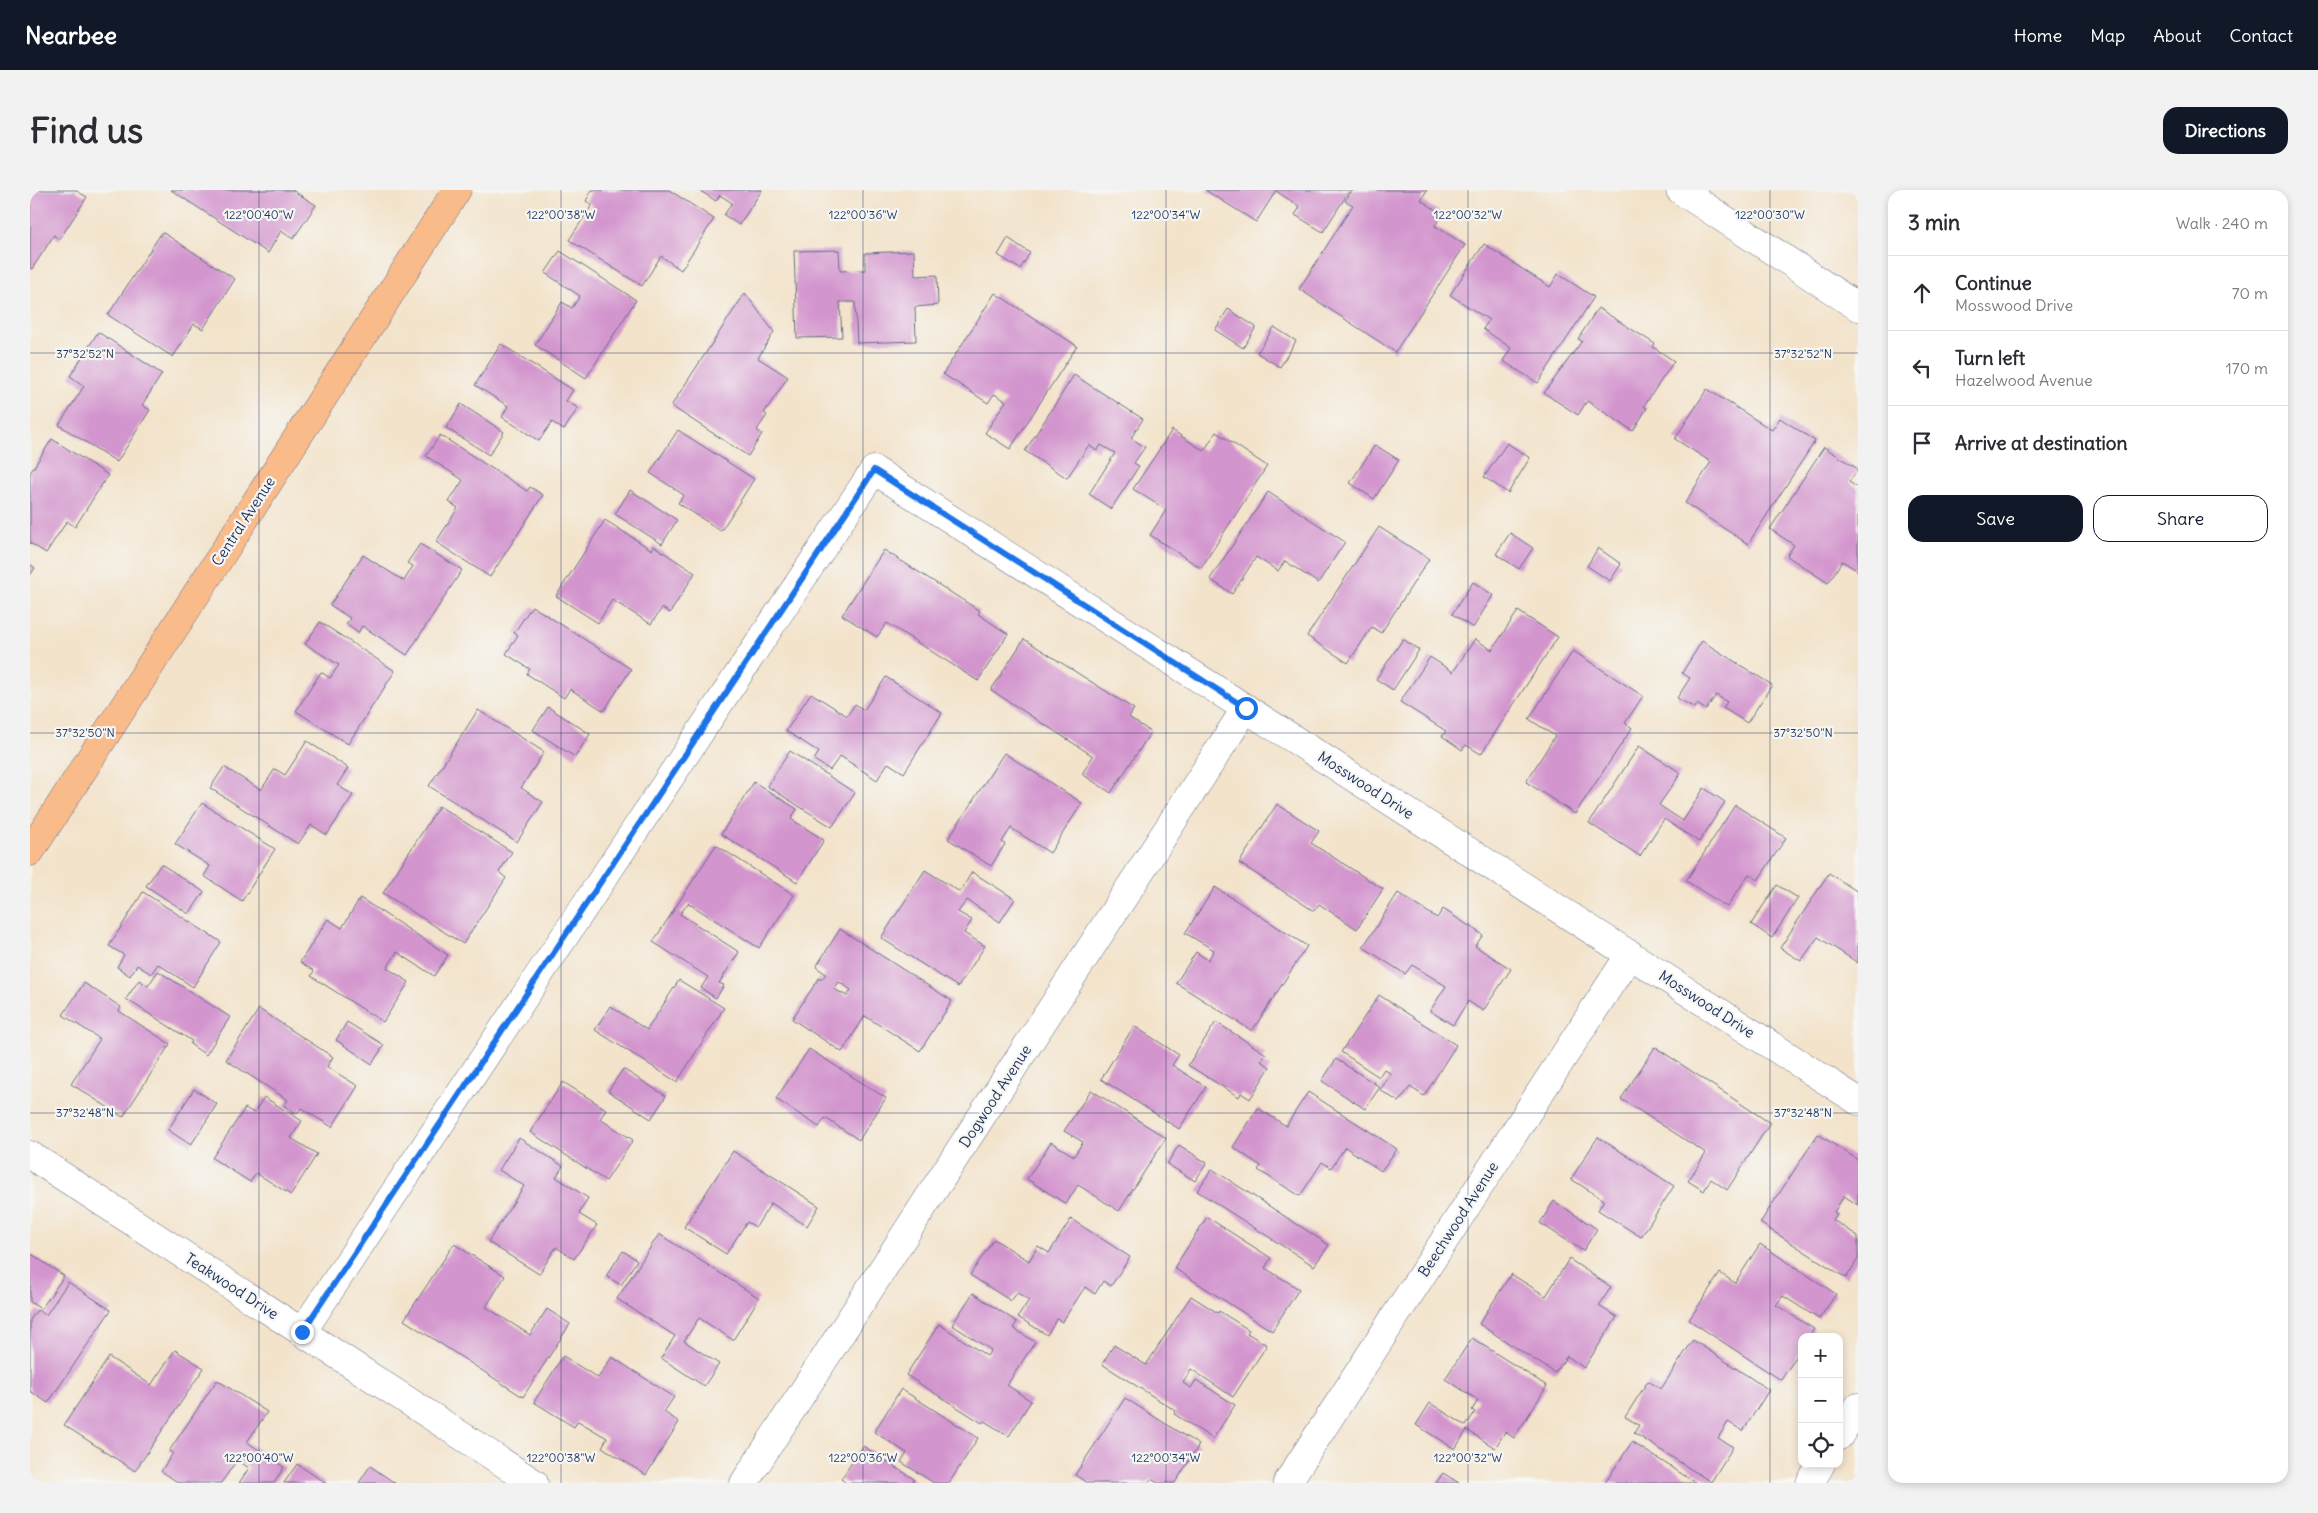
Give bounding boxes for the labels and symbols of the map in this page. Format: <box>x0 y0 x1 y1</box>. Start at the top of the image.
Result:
text: 122°00'40"W <box>224 207 294 222</box>
text: 122°00'38"W <box>527 207 595 222</box>
text: 122°00'36"W <box>829 207 897 222</box>
text: 122°00'34"W <box>1132 207 1200 222</box>
text: 122°00'32"W <box>1434 207 1502 222</box>
text: 122°00'30"W <box>1735 207 1805 222</box>
text: 37°32'52"N <box>56 346 114 361</box>
text: 37°32'52"N <box>1774 346 1832 361</box>
street label: Central Avenue <box>207 473 279 569</box>
route start <box>1235 697 1258 720</box>
text: 37°32'50"N <box>55 725 115 740</box>
text: 37°32'50"N <box>1773 725 1833 740</box>
street label: Mosswood Drive <box>1314 747 1418 823</box>
street label: Mosswood Drive <box>1655 966 1759 1042</box>
street label: Dogwood Avenue <box>955 1041 1035 1151</box>
text: 37°32'48"N <box>56 1105 114 1120</box>
text: 37°32'48"N <box>1774 1105 1832 1120</box>
street label: Beechwood Avenue <box>1414 1158 1502 1280</box>
street label: Teakwood Drive <box>182 1249 282 1323</box>
route end <box>291 1321 314 1344</box>
text: 122°00'40"W <box>224 1450 294 1465</box>
text: 122°00'38"W <box>527 1450 595 1465</box>
text: 122°00'36"W <box>829 1450 897 1465</box>
text: 122°00'34"W <box>1132 1450 1200 1465</box>
text: 122°00'32"W <box>1434 1450 1502 1465</box>

